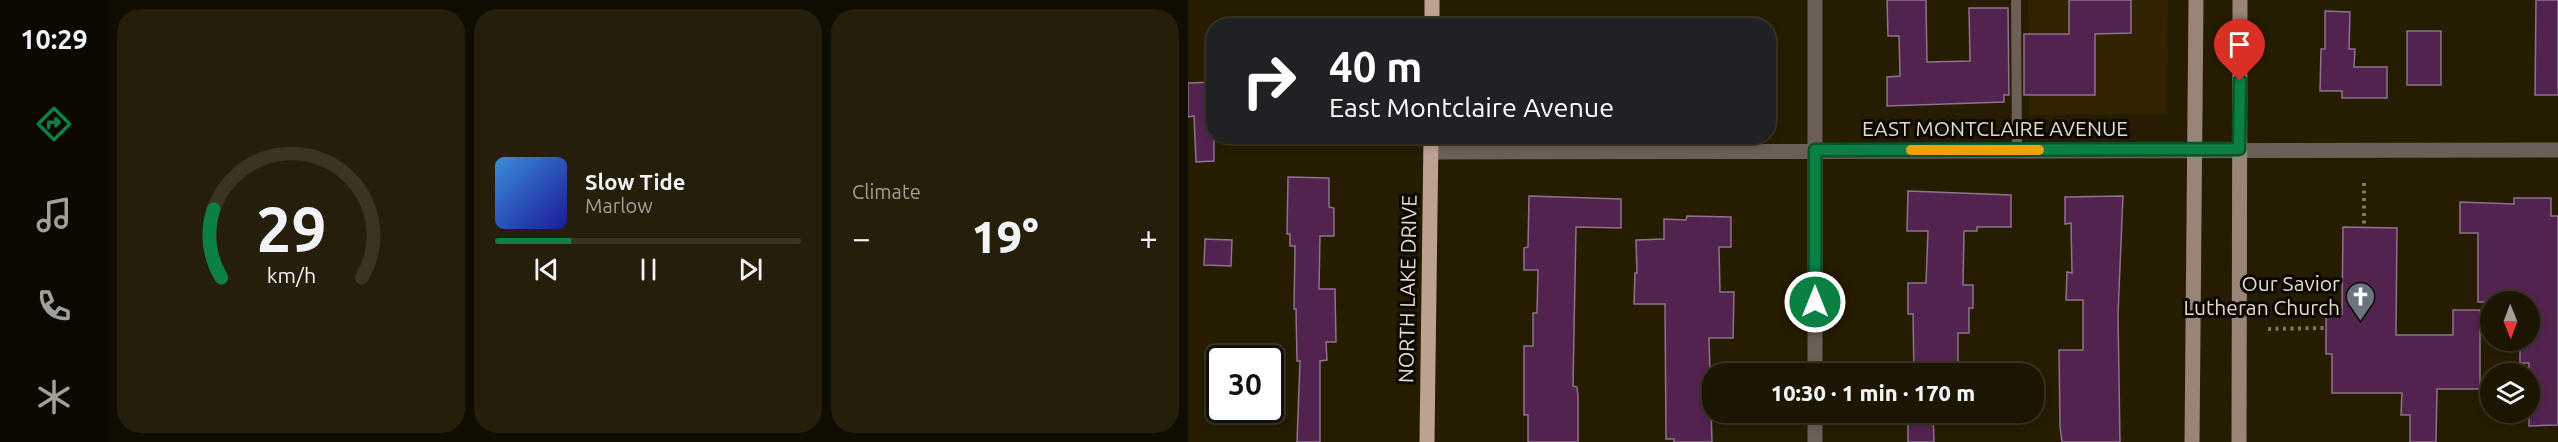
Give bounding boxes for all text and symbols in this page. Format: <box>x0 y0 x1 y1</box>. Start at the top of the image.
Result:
pin <box>2214 19 2265 81</box>
text: 10:29 <box>20 24 88 54</box>
icon: arrive <box>2223 28 2256 61</box>
icon: right <box>1230 42 1308 120</box>
text: 40 m <box>1329 43 1423 90</box>
text: East Montclaire Avenue <box>1329 92 1614 122</box>
icon: directions <box>33 103 75 145</box>
street label: EAST MONTCLAIRE AVENUE <box>1862 116 2128 140</box>
text: Slow Tide <box>585 169 685 194</box>
text: Climate <box>852 180 921 203</box>
icon: music <box>33 194 75 236</box>
text: 29 <box>256 194 326 264</box>
text: Marlow <box>585 194 653 217</box>
street label: NORTH LAKE DRIVE <box>1393 195 1421 383</box>
text: 19° <box>971 211 1039 262</box>
text: − <box>852 219 871 256</box>
text: + <box>1139 219 1158 256</box>
icon: previous <box>530 253 563 286</box>
icon: pause <box>632 253 665 286</box>
icon: next <box>734 253 767 286</box>
text: km/h <box>266 263 316 287</box>
position arrow <box>1783 270 1847 334</box>
place label: Our Savior Lutheran Church <box>2183 271 2340 319</box>
church icon: Our Savior Lutheran Church <box>2345 280 2377 322</box>
icon: phone <box>33 285 75 327</box>
north arrow <box>2480 291 2540 351</box>
map controls <box>2480 291 2540 423</box>
speed limit sign: 30 <box>1206 345 1284 423</box>
button: layers <box>2480 363 2540 423</box>
icon: climate <box>33 376 75 418</box>
text: 10:30 · 1 min · 170 m <box>1771 380 1975 405</box>

